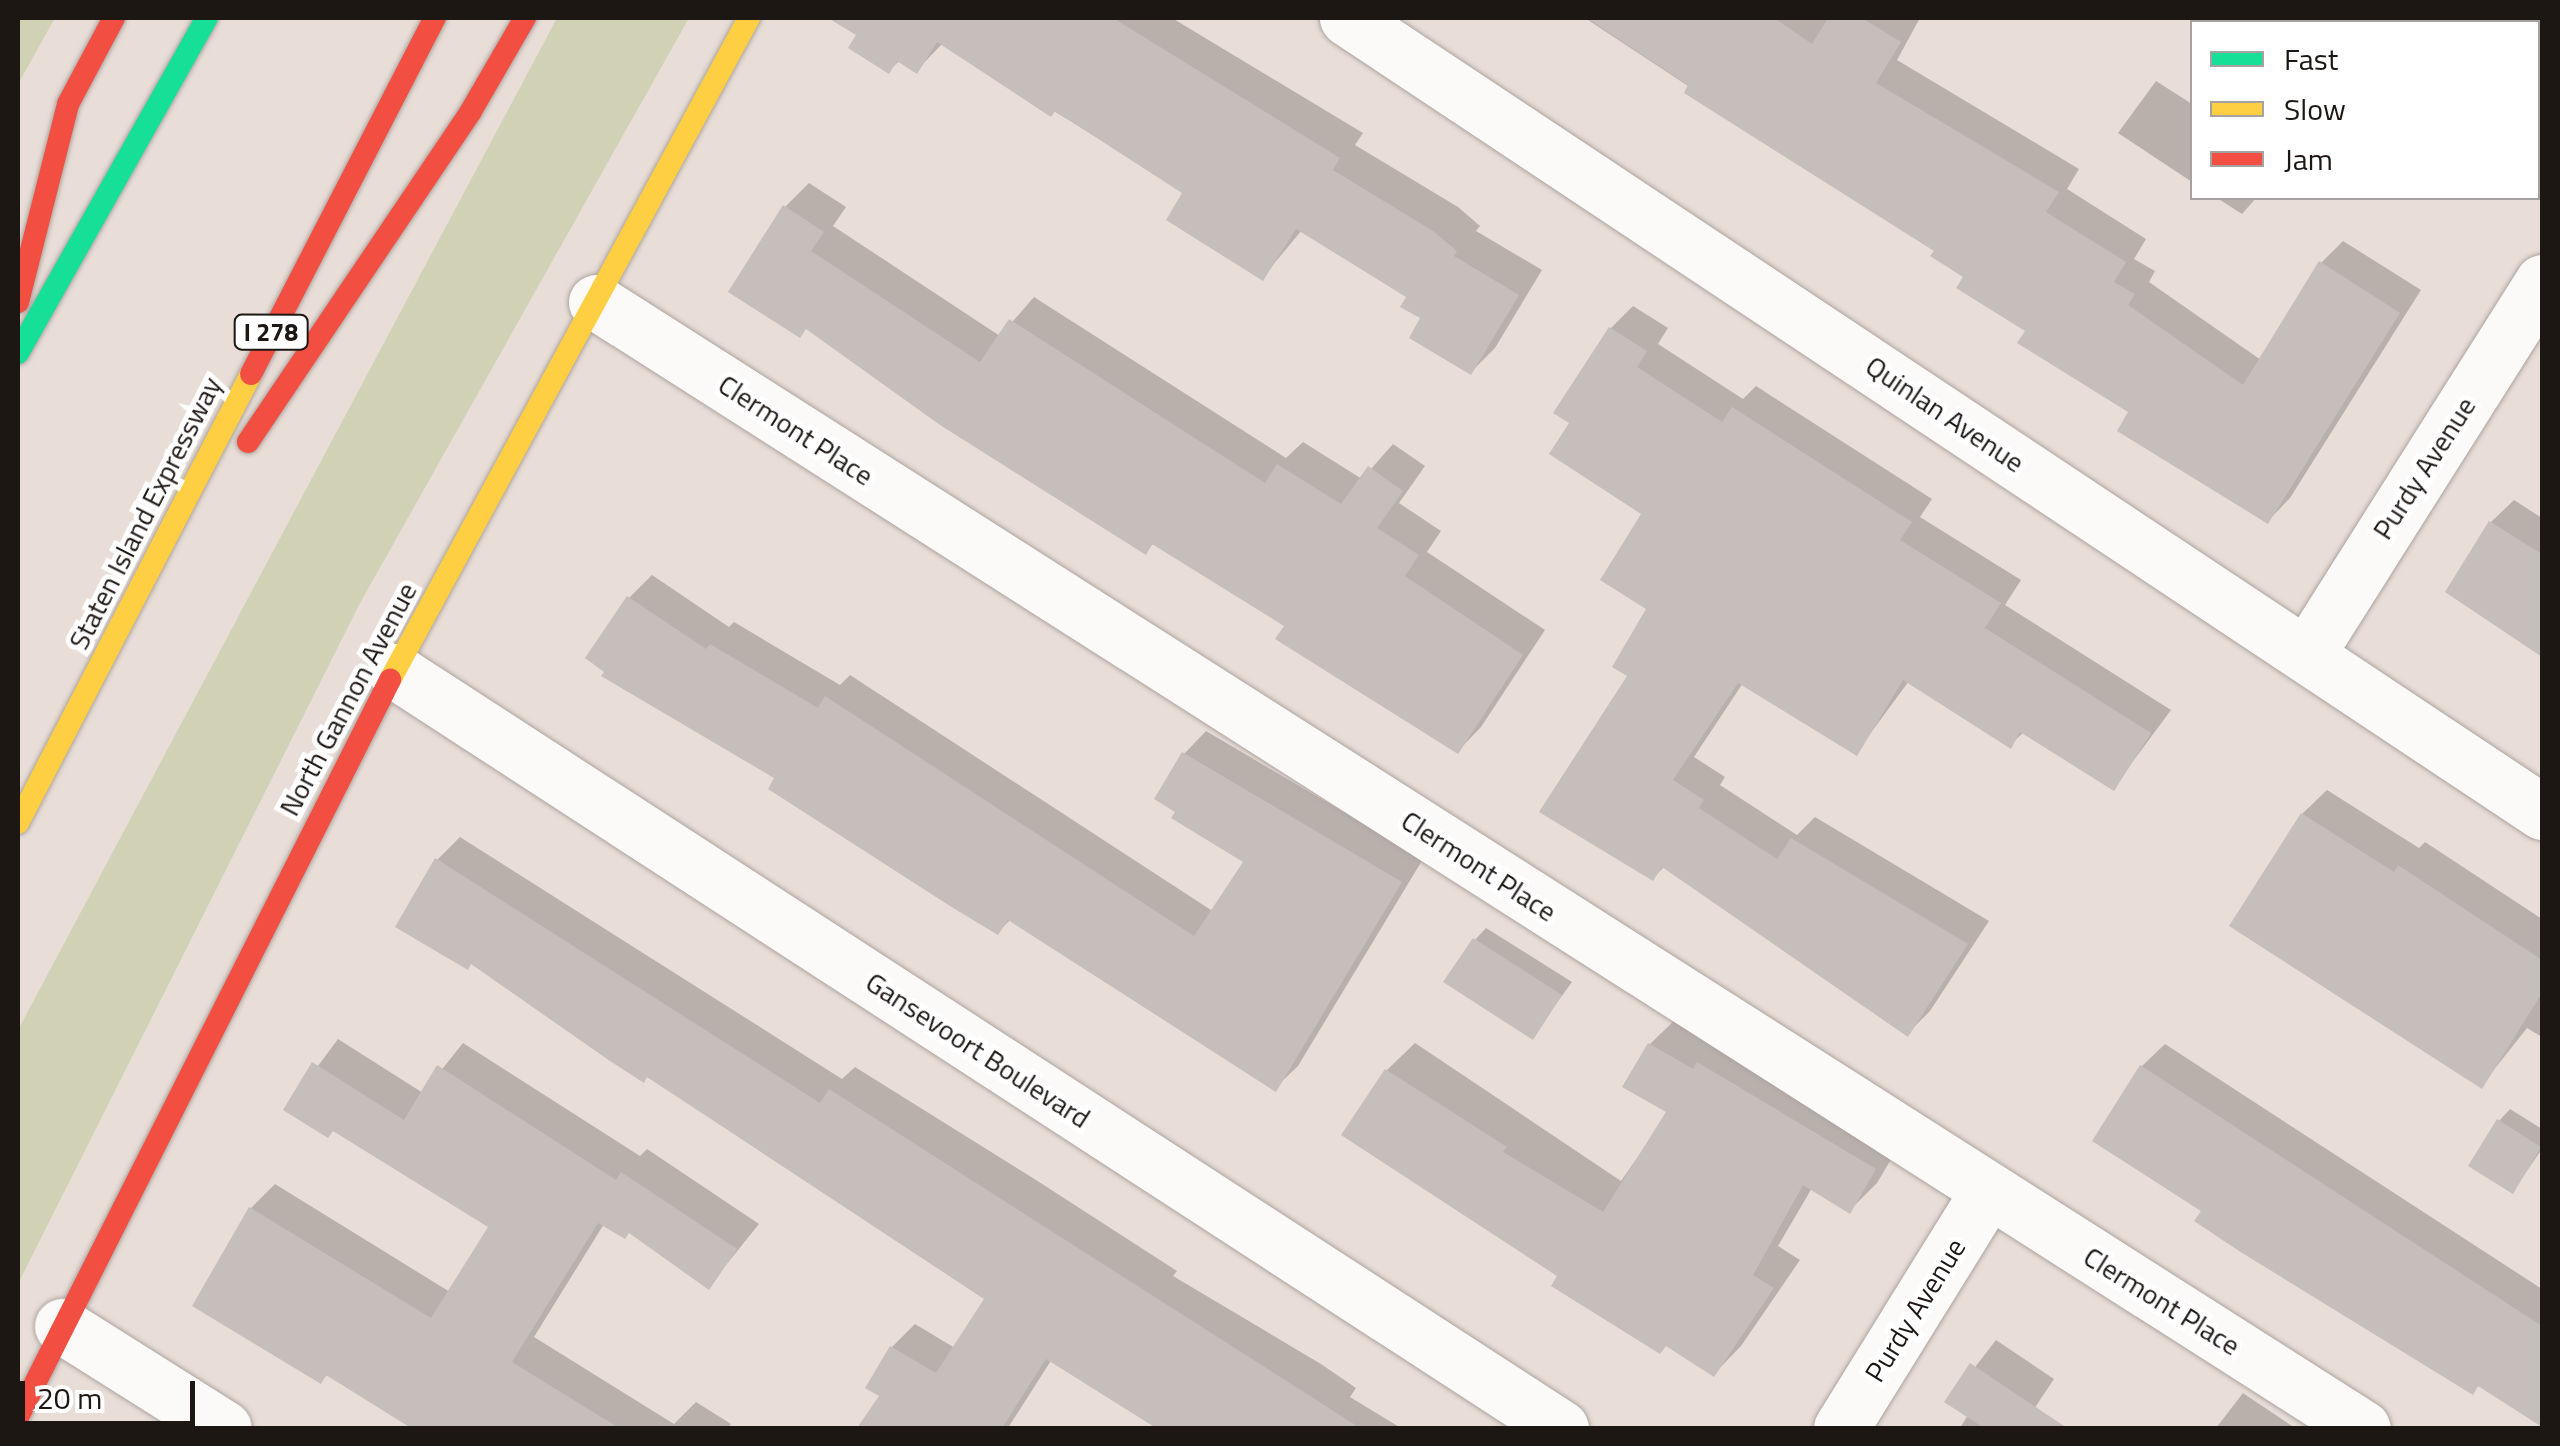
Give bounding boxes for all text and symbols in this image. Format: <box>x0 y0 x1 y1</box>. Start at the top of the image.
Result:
legend <box>2190 20 2540 200</box>
text: Fast <box>2284 36 2338 82</box>
text: Slow <box>2284 86 2346 132</box>
text: Jam <box>2284 136 2333 182</box>
road number: I 278 <box>234 312 308 352</box>
street label: Quinlan Avenue <box>1859 349 2031 479</box>
street label: Clermont Place <box>712 367 880 493</box>
street label: Staten Island Expressway <box>62 371 228 655</box>
street label: Purdy Avenue <box>2366 391 2482 545</box>
street label: North Gannon Avenue <box>272 577 424 821</box>
street label: Clermont Place <box>1395 803 1563 929</box>
street label: Gansevoort Boulevard <box>860 965 1096 1135</box>
street label: Purdy Avenue <box>1858 1232 1972 1388</box>
street label: Clermont Place <box>2078 1240 2246 1362</box>
scale bar <box>25 1361 200 1423</box>
text: 20 m <box>37 1375 102 1421</box>

